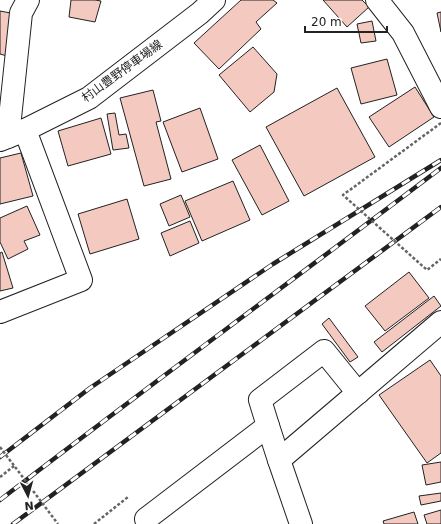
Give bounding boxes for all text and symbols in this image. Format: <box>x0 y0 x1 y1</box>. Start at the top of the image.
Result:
scale bar <box>305 8 387 34</box>
text: 20 m <box>311 15 342 29</box>
street label: 村山豊野停車場線 <box>79 37 165 105</box>
north arrow <box>8 476 48 516</box>
text: N <box>24 499 34 512</box>

